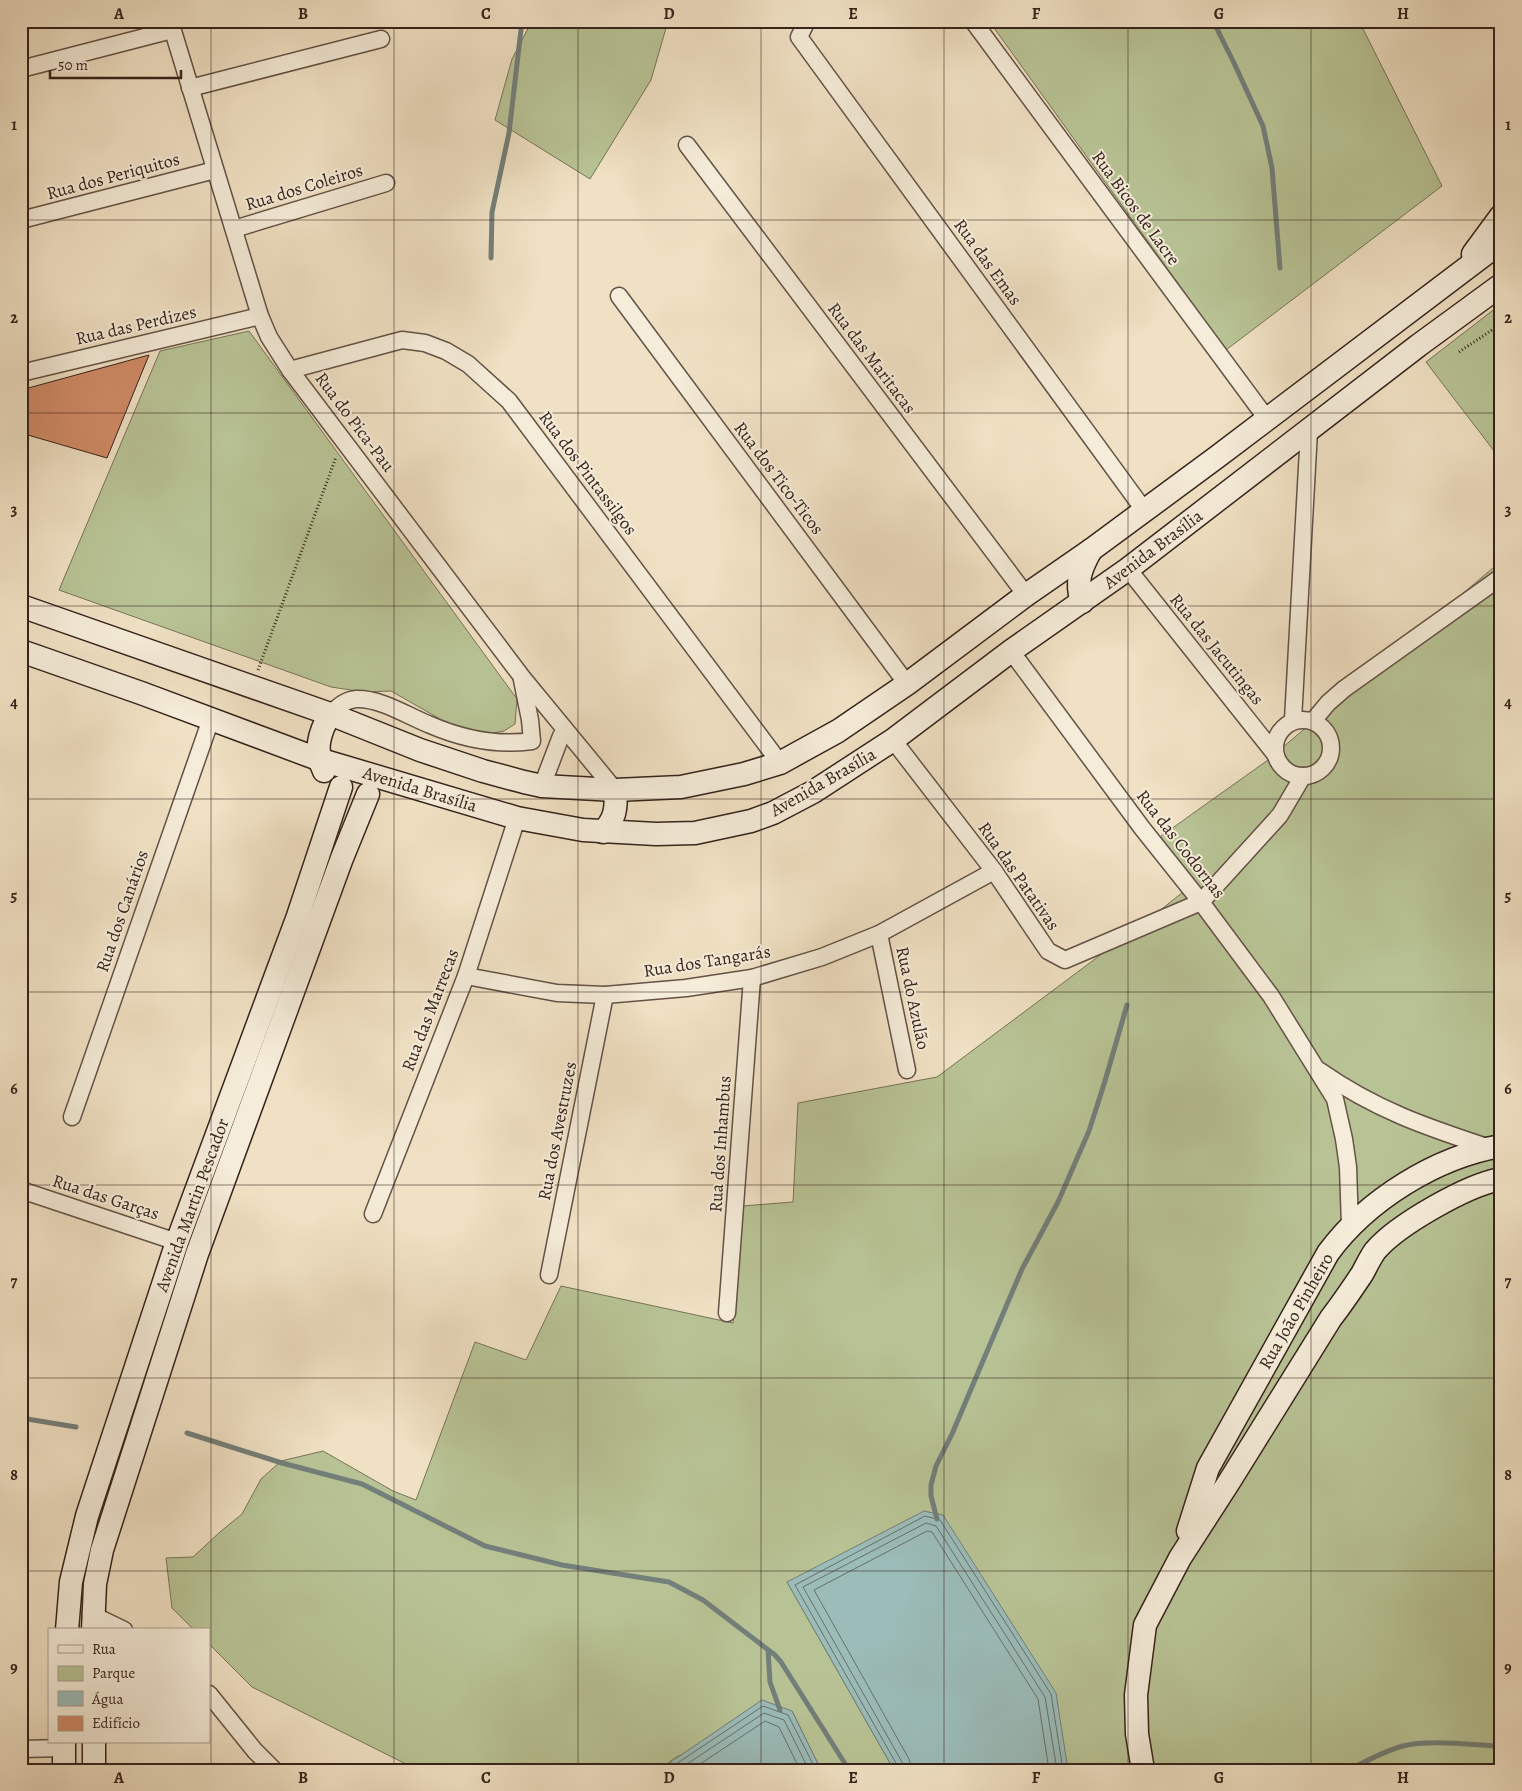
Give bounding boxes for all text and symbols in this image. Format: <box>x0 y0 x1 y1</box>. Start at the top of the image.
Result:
text: A <box>113 3 125 25</box>
text: B <box>298 3 308 25</box>
text: C <box>481 3 491 25</box>
text: D <box>663 3 675 25</box>
text: E <box>848 3 858 25</box>
text: F <box>1032 3 1041 25</box>
text: G <box>1214 3 1224 25</box>
text: H <box>1397 3 1409 25</box>
scale bar <box>50 48 181 80</box>
text: 50 m <box>58 55 88 75</box>
text: 1 <box>11 114 17 136</box>
text: 1 <box>1505 114 1511 136</box>
street label: Rua Bicos de Lacre <box>1086 146 1186 270</box>
street label: Rua dos Periquitos <box>44 147 182 205</box>
street label: Rua dos Coleiros <box>242 158 366 216</box>
street label: Rua das Emas <box>948 214 1028 310</box>
street label: Rua das Maritacas <box>822 297 922 419</box>
street label: Rua das Perdizes <box>73 299 199 351</box>
text: 2 <box>10 307 18 329</box>
text: 2 <box>1504 307 1512 329</box>
street label: Rua do Pica-Pau <box>310 367 401 477</box>
street label: Rua dos Pintassilgos <box>533 406 643 540</box>
street label: Rua dos Tico-Ticos <box>729 417 829 539</box>
text: 3 <box>11 499 18 521</box>
text: 3 <box>1505 499 1512 521</box>
street label: Avenida Brasília <box>1098 503 1208 595</box>
street label: Rua das Jacutingas <box>1164 588 1270 710</box>
text: 4 <box>10 692 18 714</box>
text: 4 <box>1504 692 1512 714</box>
street label: Avenida Brasília <box>765 742 881 822</box>
street label: Avenida Brasília <box>359 760 481 818</box>
street label: Rua das Codornas <box>1131 785 1231 903</box>
street label: Rua das Patativas <box>973 817 1065 935</box>
street label: Rua dos Canários <box>90 847 154 975</box>
text: 5 <box>11 885 18 907</box>
text: 5 <box>1505 885 1512 907</box>
street label: Rua dos Tangarás <box>642 939 772 983</box>
street label: Rua do Azulão <box>890 944 936 1052</box>
street label: Rua das Marrecas <box>396 945 464 1075</box>
street label: Rua dos Avestruzes <box>532 1060 582 1202</box>
street label: Rua dos Inhambus <box>703 1075 737 1213</box>
text: 6 <box>10 1078 18 1100</box>
text: 6 <box>1504 1078 1512 1100</box>
street label: Avenida Martin Pescador <box>149 1115 235 1296</box>
street label: Rua das Garças <box>50 1168 162 1226</box>
street label: Rua João Pinheiro <box>1253 1249 1339 1373</box>
text: 7 <box>11 1271 18 1293</box>
text: 7 <box>1505 1271 1512 1293</box>
text: 8 <box>10 1464 18 1486</box>
text: 8 <box>1504 1464 1512 1486</box>
legend <box>48 1628 210 1744</box>
text: Rua <box>92 1639 116 1659</box>
text: 9 <box>10 1657 18 1679</box>
text: 9 <box>1504 1657 1512 1679</box>
text: Parque <box>92 1663 135 1683</box>
text: Água <box>91 1689 123 1709</box>
text: Edifício <box>92 1713 140 1733</box>
text: A <box>113 1767 125 1789</box>
text: B <box>298 1767 308 1789</box>
text: C <box>481 1767 491 1789</box>
text: D <box>663 1767 675 1789</box>
text: E <box>848 1767 858 1789</box>
text: F <box>1032 1767 1041 1789</box>
text: G <box>1214 1767 1224 1789</box>
text: H <box>1397 1767 1409 1789</box>

